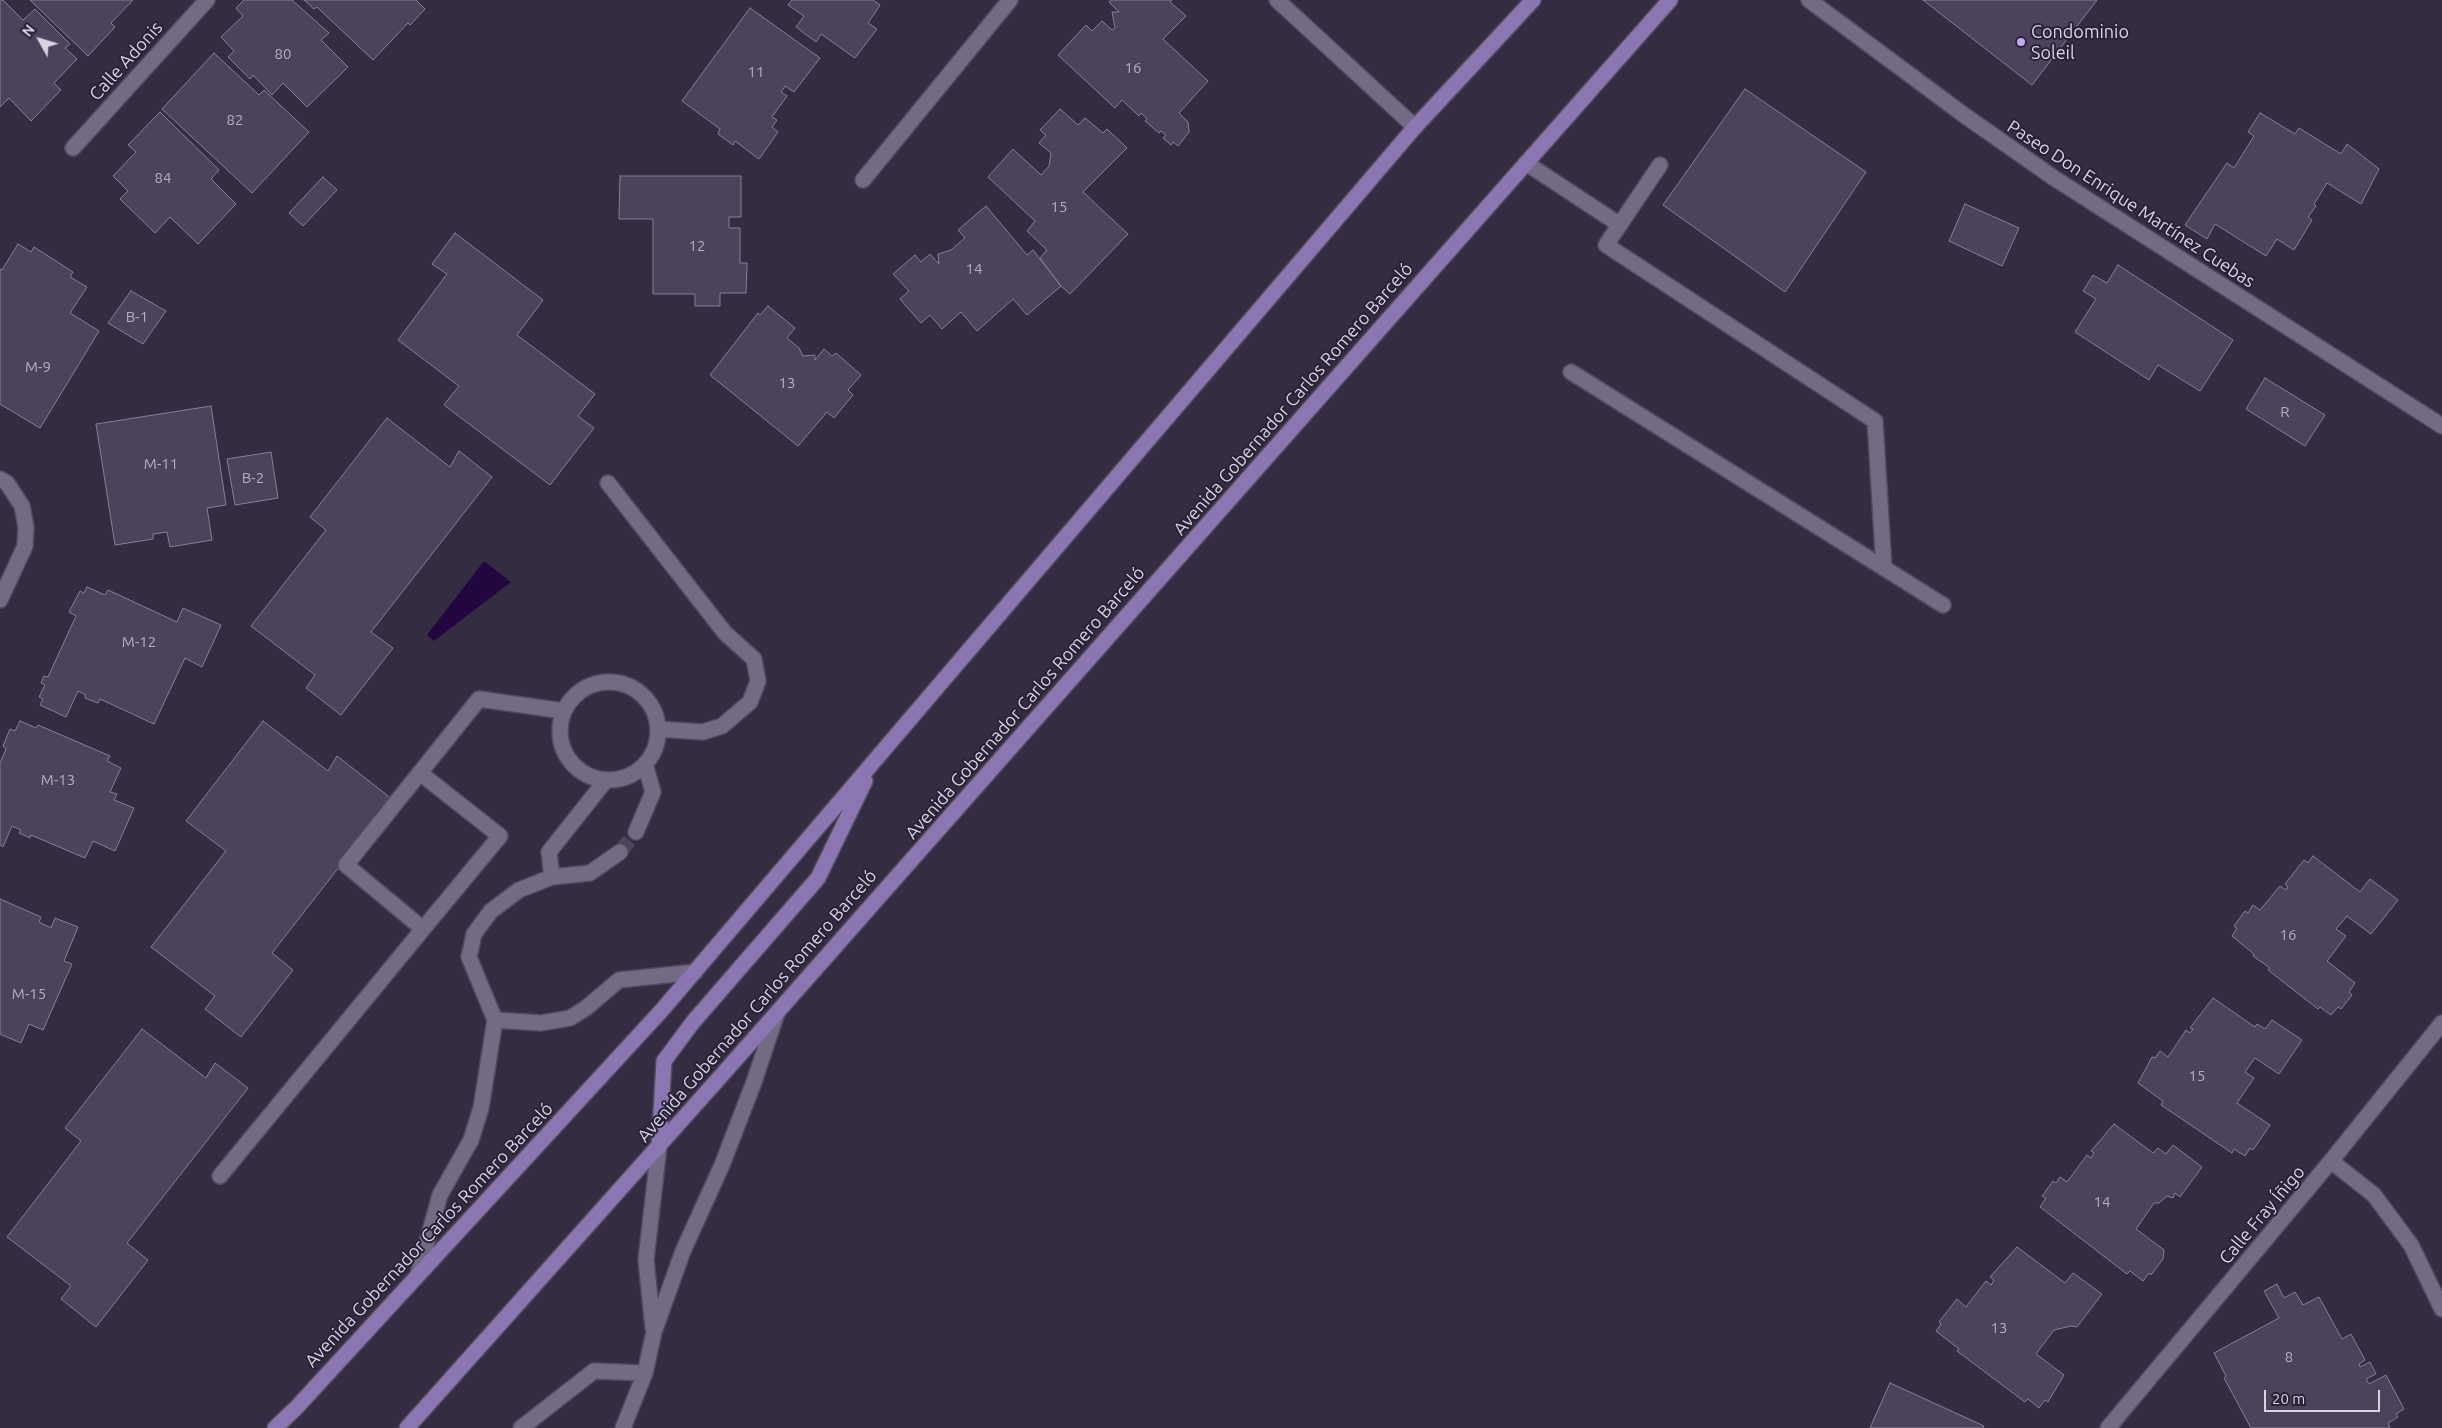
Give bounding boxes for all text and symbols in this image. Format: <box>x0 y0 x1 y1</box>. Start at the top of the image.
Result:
north arrow <box>15 15 65 65</box>
street label: Calle Adonis <box>85 17 167 105</box>
text: N <box>19 21 38 40</box>
place label: Condominio Soleil <box>2031 21 2129 64</box>
marker: Condominio Soleil <box>2015 36 2027 48</box>
house number: 80 <box>275 45 291 63</box>
house number: 16 <box>1125 59 1141 77</box>
house number: 11 <box>748 63 764 81</box>
house number: 82 <box>227 111 243 129</box>
street label: Paseo Don Enrique Martínez Cuebas <box>2003 116 2259 292</box>
house number: 84 <box>155 169 171 187</box>
house number: 15 <box>1051 198 1067 216</box>
house number: 12 <box>689 237 705 255</box>
street label: Avenida Gobernador Carlos Romero Barceló <box>1169 258 1417 540</box>
house number: 14 <box>966 260 982 278</box>
house number: B-1 <box>126 308 148 326</box>
house number: M-9 <box>25 358 51 376</box>
house number: 13 <box>779 374 795 392</box>
house number: R <box>2280 403 2290 421</box>
house number: M-11 <box>144 455 178 473</box>
house number: B-2 <box>242 469 264 487</box>
street label: Avenida Gobernador Carlos Romero Barceló <box>901 562 1149 844</box>
house number: M-12 <box>122 633 156 651</box>
house number: M-13 <box>41 771 75 789</box>
street label: Avenida Gobernador Carlos Romero Barceló <box>633 865 881 1147</box>
house number: 16 <box>2280 926 2296 944</box>
house number: M-15 <box>12 985 46 1003</box>
house number: 15 <box>2189 1067 2205 1085</box>
street label: Avenida Gobernador Carlos Romero Barceló <box>300 1098 558 1372</box>
street label: Calle Fray Íñigo <box>2215 1161 2309 1269</box>
house number: 14 <box>2094 1193 2110 1211</box>
house number: 13 <box>1991 1319 2007 1337</box>
house number: 8 <box>2285 1348 2293 1366</box>
scale bar <box>2267 1380 2383 1412</box>
text: 20 m <box>2272 1390 2305 1407</box>

